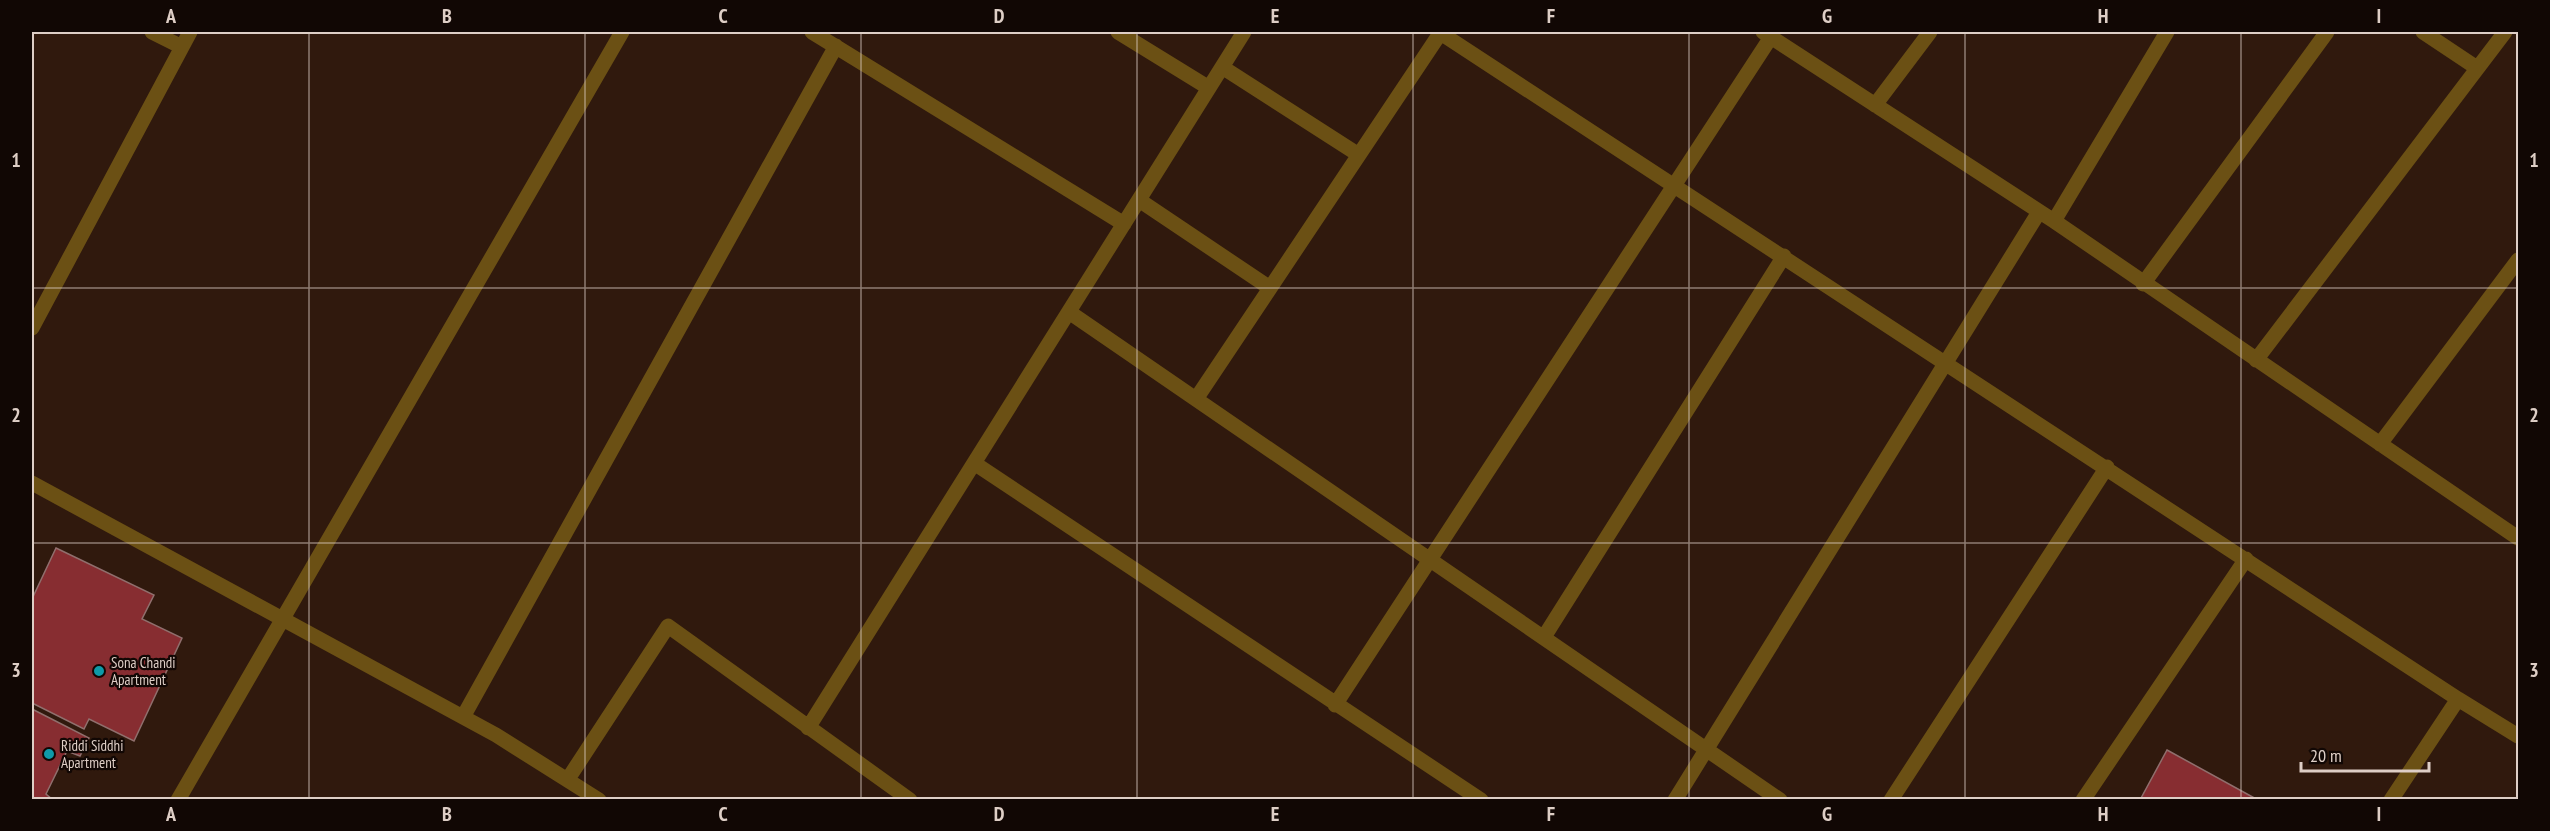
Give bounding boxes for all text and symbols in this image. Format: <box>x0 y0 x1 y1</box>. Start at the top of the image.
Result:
text: A <box>165 3 177 29</box>
text: B <box>442 3 452 29</box>
text: C <box>718 3 728 29</box>
text: D <box>994 3 1005 29</box>
text: E <box>1271 3 1279 29</box>
text: F <box>1547 3 1555 29</box>
text: G <box>1822 3 1832 29</box>
text: H <box>2098 3 2108 29</box>
text: I <box>2377 3 2381 29</box>
text: 1 <box>11 147 21 173</box>
text: 1 <box>2529 147 2539 173</box>
text: 2 <box>11 402 21 428</box>
text: 2 <box>2529 402 2539 428</box>
place label: Sona Chandi Apartment <box>111 653 175 689</box>
text: 3 <box>11 657 21 683</box>
text: 3 <box>2529 657 2539 683</box>
marker: Sona Chandi Apartment <box>92 664 106 678</box>
scale bar <box>2301 735 2428 773</box>
place label: Riddi Siddhi Apartment <box>61 736 123 772</box>
text: 20 m <box>2310 744 2342 767</box>
marker: Riddi Siddhi Apartment <box>42 747 56 761</box>
text: A <box>165 801 177 827</box>
text: B <box>442 801 452 827</box>
text: C <box>718 801 728 827</box>
text: D <box>994 801 1005 827</box>
text: E <box>1271 801 1279 827</box>
text: F <box>1547 801 1555 827</box>
text: G <box>1822 801 1832 827</box>
text: H <box>2098 801 2108 827</box>
text: I <box>2377 801 2381 827</box>

